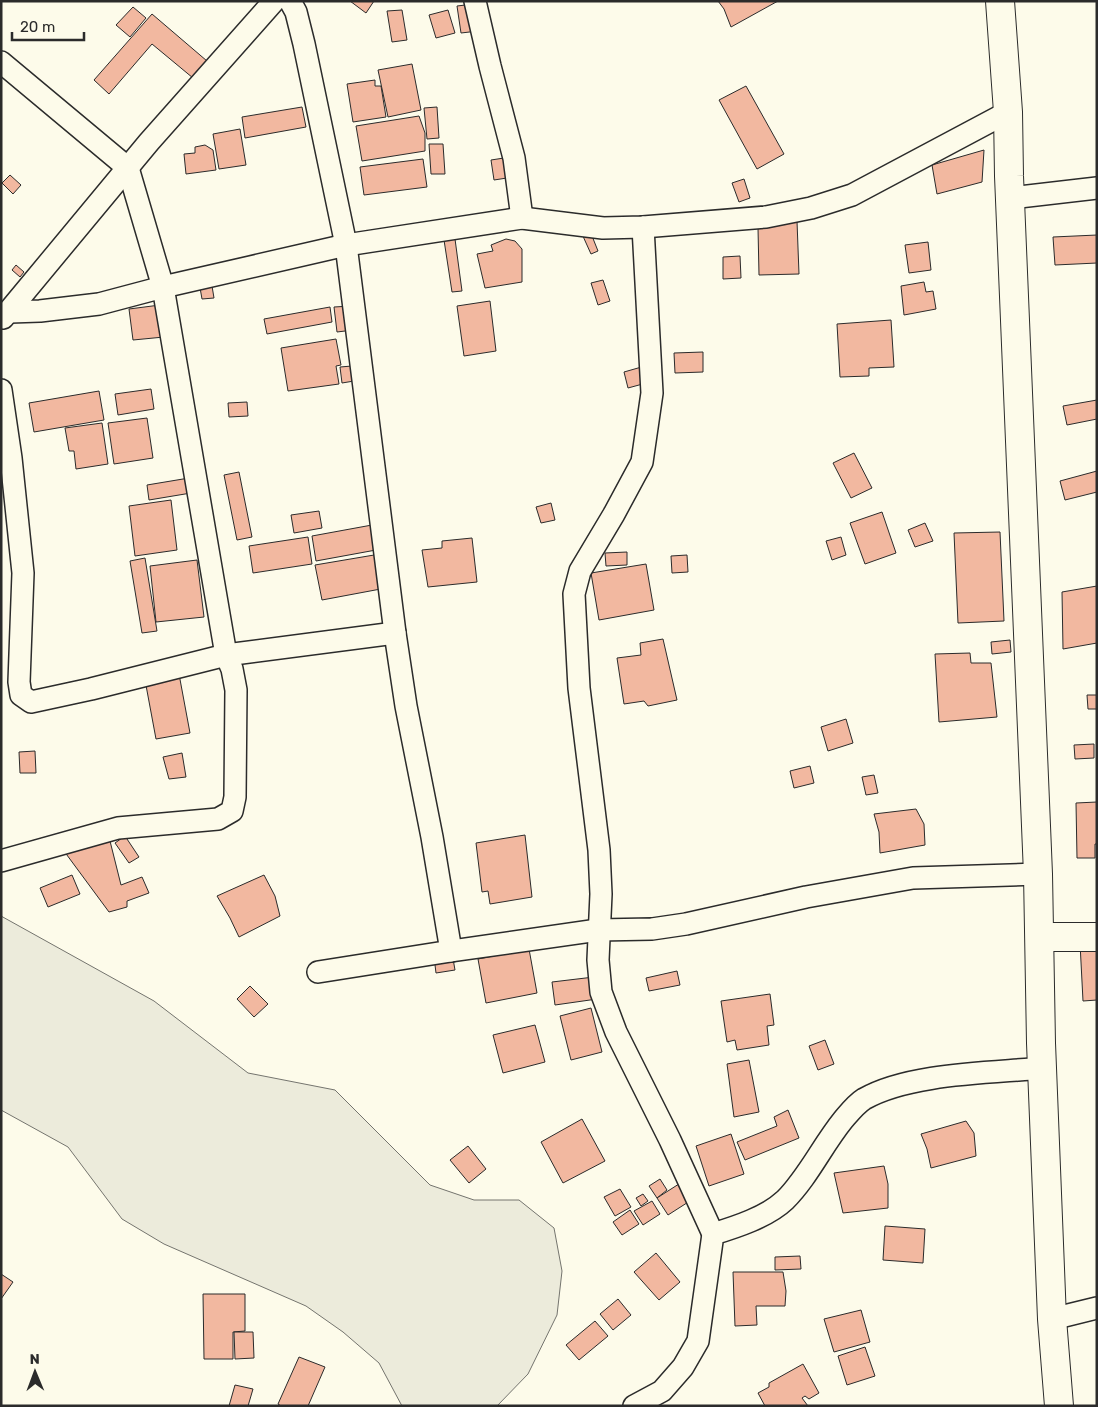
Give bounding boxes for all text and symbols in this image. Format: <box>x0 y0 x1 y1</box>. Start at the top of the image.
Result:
scale bar <box>12 10 85 42</box>
text: 20 m <box>20 18 55 36</box>
north arrow <box>10 1347 60 1397</box>
text: N <box>30 1351 40 1368</box>

